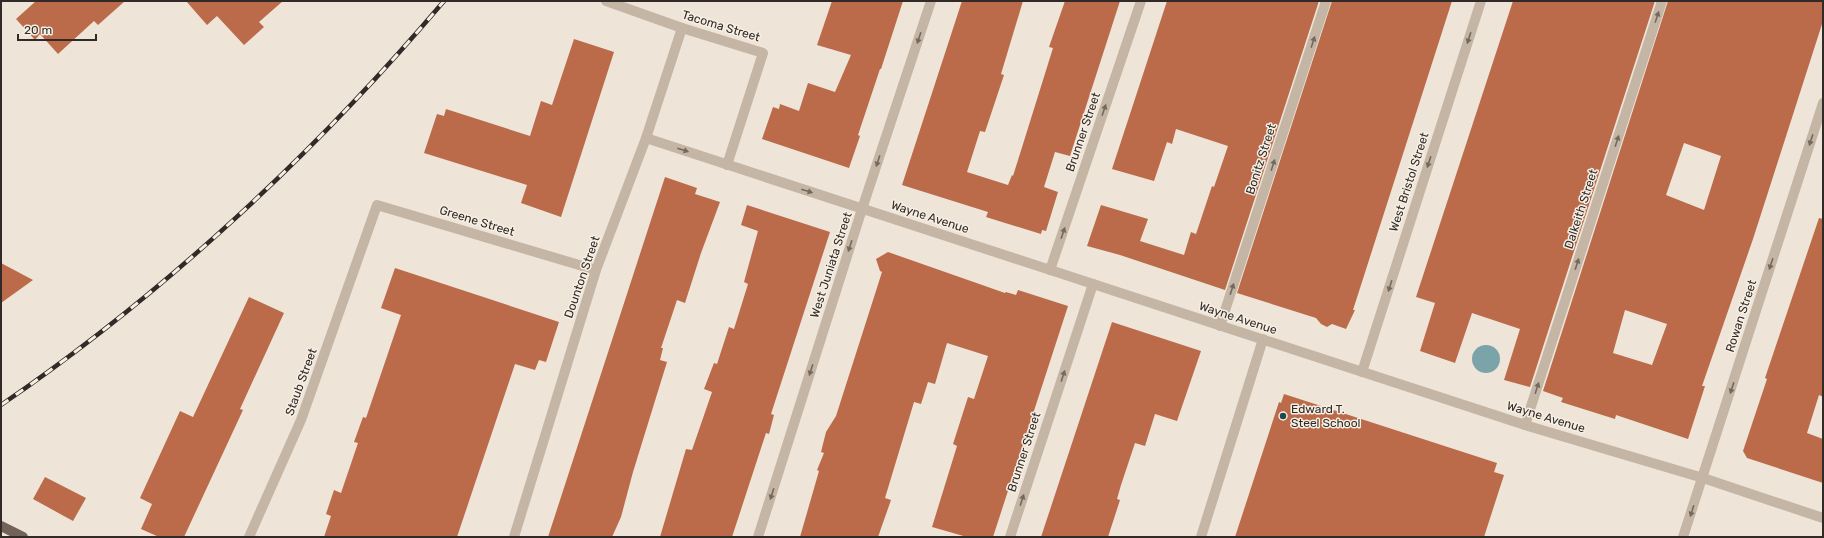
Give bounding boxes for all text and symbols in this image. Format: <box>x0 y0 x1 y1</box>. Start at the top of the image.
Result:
street label: Tacoma Street <box>680 7 762 45</box>
one-way arrow <box>1654 10 1660 22</box>
scale bar <box>18 16 96 42</box>
text: 20 m <box>24 23 52 37</box>
one-way arrow <box>915 32 921 44</box>
one-way arrow <box>1466 32 1472 44</box>
one-way arrow <box>1310 35 1316 47</box>
street label: Brunner Street <box>1063 90 1103 174</box>
one-way arrow <box>1101 104 1107 116</box>
street label: Bonitz Street <box>1243 122 1279 196</box>
street label: West Bristol Street <box>1386 130 1432 233</box>
one-way arrow <box>1614 134 1620 146</box>
one-way arrow <box>1808 135 1814 147</box>
one-way arrow <box>677 147 689 153</box>
one-way arrow <box>875 156 881 168</box>
one-way arrow <box>1426 156 1432 168</box>
one-way arrow <box>1270 159 1276 171</box>
street label: Dalkeith Street <box>1562 167 1601 251</box>
one-way arrow <box>801 188 813 194</box>
street label: Wayne Avenue <box>889 198 971 236</box>
street label: Greene Street <box>438 203 516 239</box>
street label: West Juniata Street <box>807 210 855 320</box>
one-way arrow <box>1060 227 1066 239</box>
street label: Dounton Street <box>561 234 603 320</box>
one-way arrow <box>847 240 853 252</box>
one-way arrow <box>1574 258 1580 270</box>
one-way arrow <box>1768 258 1774 270</box>
street label: Rowan Street <box>1723 278 1759 354</box>
one-way arrow <box>1386 280 1392 292</box>
one-way arrow <box>1230 282 1236 294</box>
street label: Wayne Avenue <box>1197 299 1279 337</box>
street label: Staub Street <box>282 346 320 418</box>
one-way arrow <box>808 364 814 376</box>
one-way arrow <box>1060 370 1066 382</box>
one-way arrow <box>1534 382 1540 394</box>
one-way arrow <box>1728 382 1734 394</box>
street label: Wayne Avenue <box>1505 398 1587 436</box>
place label: Edward T. Steel School <box>1291 402 1361 430</box>
street label: Brunner Street <box>1005 410 1044 494</box>
marker: Edward T. Steel School <box>1278 411 1288 421</box>
one-way arrow <box>769 488 775 500</box>
one-way arrow <box>1020 494 1026 506</box>
one-way arrow <box>1688 506 1694 518</box>

